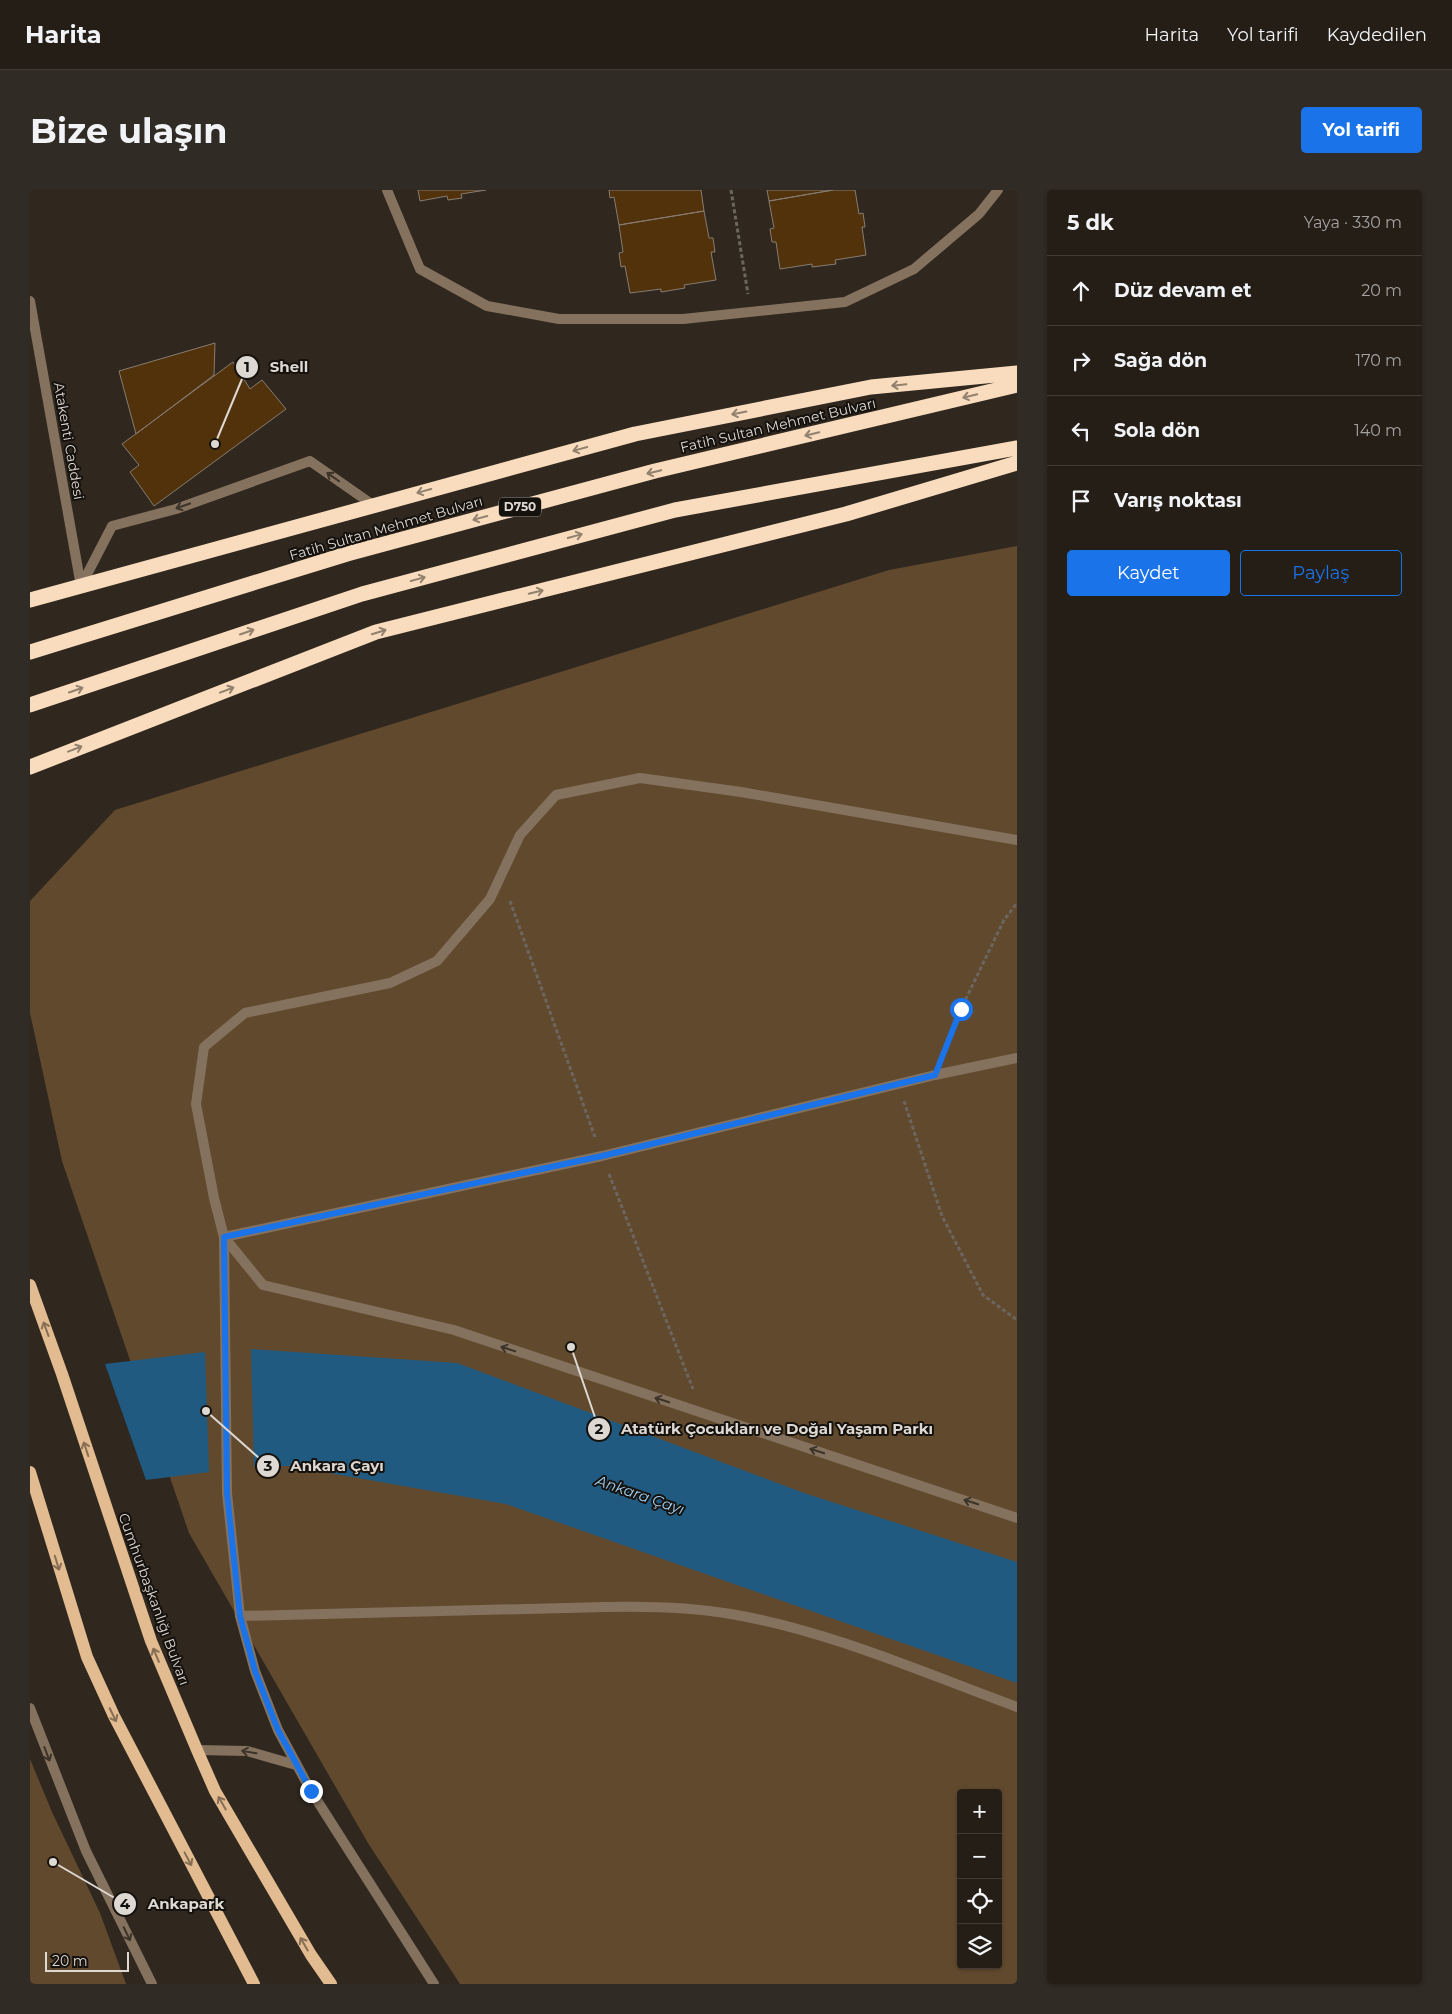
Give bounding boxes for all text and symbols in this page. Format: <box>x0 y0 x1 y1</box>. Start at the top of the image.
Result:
text: Harita <box>25 20 102 49</box>
text: Harita <box>1144 24 1199 46</box>
text: Yol tarifi <box>1227 24 1299 46</box>
text: Kaydedilen <box>1327 24 1427 46</box>
button: Yol tarifi <box>1301 107 1422 153</box>
text: Bize ulaşın <box>30 109 228 152</box>
text: 5 dk <box>1067 210 1114 235</box>
text: Yaya · 330 m <box>1304 213 1402 232</box>
icon: ahead <box>1067 277 1095 305</box>
text: Düz devam et <box>1114 279 1252 302</box>
text: 20 m <box>1361 281 1402 300</box>
icon: right <box>1067 347 1095 375</box>
text: Sağa dön <box>1114 349 1207 372</box>
text: 170 m <box>1355 351 1402 370</box>
callout: Shell <box>235 352 318 382</box>
text: 1 <box>244 357 250 376</box>
text: Shell <box>270 357 308 376</box>
one-way arrow <box>891 380 907 389</box>
street label: Atakenti Caddesi <box>50 381 88 501</box>
one-way arrow <box>962 392 978 401</box>
street label: Fatih Sultan Mehmet Bulvarı <box>678 394 878 456</box>
one-way arrow <box>731 409 747 419</box>
icon: left <box>1067 417 1095 445</box>
text: Sola dön <box>1114 419 1200 442</box>
text: 140 m <box>1354 421 1402 440</box>
one-way arrow <box>804 430 820 439</box>
one-way arrow <box>573 444 589 454</box>
one-way arrow <box>646 467 662 477</box>
one-way arrow <box>326 472 340 482</box>
one-way arrow <box>416 487 432 497</box>
icon: arrive <box>1067 487 1095 515</box>
text: Varış noktası <box>1114 489 1242 512</box>
street label: Fatih Sultan Mehmet Bulvarı <box>287 492 485 564</box>
road number: D750 <box>499 498 541 516</box>
one-way arrow <box>176 502 191 511</box>
one-way arrow <box>472 514 488 523</box>
one-way arrow <box>567 531 583 541</box>
button: Kaydet <box>1067 550 1230 596</box>
button: Paylaş <box>1240 550 1402 596</box>
one-way arrow <box>410 573 426 583</box>
one-way arrow <box>528 587 544 596</box>
one-way arrow <box>370 626 386 636</box>
one-way arrow <box>239 627 255 637</box>
one-way arrow <box>68 685 84 694</box>
one-way arrow <box>219 685 234 694</box>
one-way arrow <box>67 744 83 753</box>
route start <box>950 998 973 1021</box>
one-way arrow <box>41 1322 50 1338</box>
one-way arrow <box>501 1343 517 1353</box>
one-way arrow <box>655 1395 671 1404</box>
callout: Atatürk Çocukları ve Doğal Yaşam Parkı <box>586 1414 943 1444</box>
text: 2 <box>595 1419 604 1438</box>
text: Atatürk Çocukları ve Doğal Yaşam Parkı <box>620 1419 933 1438</box>
one-way arrow <box>81 1442 91 1458</box>
one-way arrow <box>809 1446 825 1455</box>
callout: Ankara Çayı <box>255 1451 394 1481</box>
text: 3 <box>263 1456 273 1475</box>
text: Ankara Çayı <box>289 1456 384 1475</box>
water label: Ankara Çayı <box>592 1470 687 1519</box>
one-way arrow <box>963 1497 979 1507</box>
street label: Cumhurbaşkanlığı Bulvarı <box>114 1510 194 1688</box>
one-way arrow <box>53 1554 62 1570</box>
one-way arrow <box>151 1648 161 1663</box>
one-way arrow <box>109 1707 119 1722</box>
one-way arrow <box>43 1746 52 1761</box>
one-way arrow <box>242 1747 258 1757</box>
route end <box>300 1780 323 1803</box>
map controls <box>957 1789 1002 1969</box>
button: + <box>957 1789 1002 1834</box>
one-way arrow <box>216 1797 226 1811</box>
button: − <box>957 1834 1002 1879</box>
one-way arrow <box>184 1851 193 1866</box>
button: locate <box>957 1879 1002 1924</box>
callout: Ankapark <box>113 1889 234 1919</box>
text: 4 <box>120 1894 131 1913</box>
text: Ankapark <box>147 1894 224 1913</box>
button: layers <box>957 1924 1002 1969</box>
one-way arrow <box>123 1926 132 1941</box>
one-way arrow <box>299 1936 309 1951</box>
scale bar <box>45 1949 129 1972</box>
text: 20 m <box>52 1952 88 1970</box>

